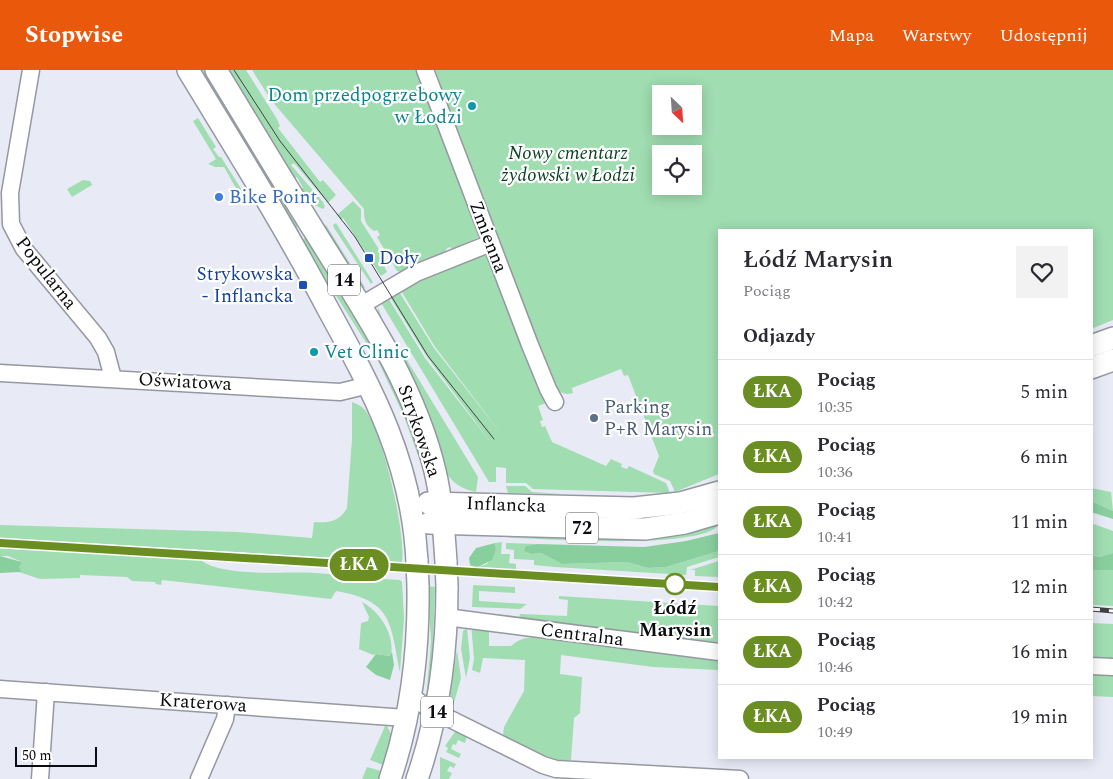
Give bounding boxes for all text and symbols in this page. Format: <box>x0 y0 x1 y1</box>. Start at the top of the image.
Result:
text: Stopwise <box>25 17 123 53</box>
text: Mapa <box>829 22 874 49</box>
text: Warstwy <box>902 22 971 49</box>
text: Udostępnij <box>999 22 1088 49</box>
place label: Dom przedpogrzebowy w Łodzi <box>267 81 463 132</box>
north arrow <box>652 85 702 135</box>
map controls <box>652 85 702 195</box>
marker: Dom przedpogrzebowy w Łodzi <box>466 100 478 112</box>
park label: Nowy cmentarz żydowski w Łodzi <box>501 139 635 190</box>
button: locate <box>652 145 702 195</box>
place label: Bike Point <box>229 183 318 212</box>
marker: Bike Point <box>213 191 225 203</box>
street label: Zmienna <box>461 197 515 278</box>
street label: Popularna <box>8 230 84 316</box>
text: Łódź Marysin <box>743 242 893 278</box>
place label: Doły <box>379 244 420 273</box>
button: heart <box>1016 246 1068 298</box>
marker: Doły <box>363 252 375 264</box>
place label: Strykowska - Inflancka <box>197 260 294 311</box>
road number: 14 <box>328 264 360 296</box>
marker: Strykowska - Inflancka <box>297 279 309 291</box>
text: Pociąg <box>743 279 791 303</box>
text: Odjazdy <box>743 322 815 351</box>
place label: Vet Clinic <box>324 338 409 367</box>
marker: Vet Clinic <box>308 346 320 358</box>
street label: Oświatowa <box>137 365 233 399</box>
text: Pociąg <box>817 366 876 395</box>
text: ŁKA <box>753 378 792 405</box>
text: 5 min <box>1020 378 1068 407</box>
street label: Strykowska <box>390 381 449 482</box>
place label: Parking P+R Marysin <box>604 393 712 444</box>
text: 10:35 <box>817 395 853 419</box>
marker: Parking P+R Marysin <box>588 412 600 424</box>
text: Pociąg <box>817 431 876 460</box>
text: ŁKA <box>753 443 792 470</box>
text: 6 min <box>1020 443 1068 472</box>
text: 10:36 <box>817 460 853 484</box>
street label: Inflancka <box>466 489 547 521</box>
text: Pociąg <box>817 496 876 525</box>
text: ŁKA <box>753 508 792 535</box>
text: 11 min <box>1011 508 1068 537</box>
road number: 72 <box>566 512 598 543</box>
text: 10:41 <box>817 525 853 549</box>
line badge: ŁKA <box>330 549 388 581</box>
text: ŁKA <box>340 551 378 578</box>
text: Pociąg <box>817 561 876 590</box>
marker: Łódź Marysin <box>664 573 686 595</box>
text: ŁKA <box>753 573 792 600</box>
text: 12 min <box>1011 573 1068 602</box>
text: 10:42 <box>817 590 853 614</box>
place label: Łódź Marysin <box>639 594 711 645</box>
street label: Centralna <box>539 616 626 655</box>
text: Pociąg <box>817 626 876 655</box>
text: ŁKA <box>753 638 792 665</box>
text: 16 min <box>1011 638 1068 667</box>
text: 10:46 <box>817 655 853 679</box>
street label: Kraterowa <box>158 685 249 721</box>
text: Pociąg <box>817 691 876 720</box>
road number: 14 <box>421 696 453 728</box>
text: ŁKA <box>753 703 792 730</box>
text: 19 min <box>1011 703 1068 732</box>
text: 10:49 <box>817 720 853 744</box>
scale bar <box>15 744 98 767</box>
text: 50 m <box>22 745 52 766</box>

